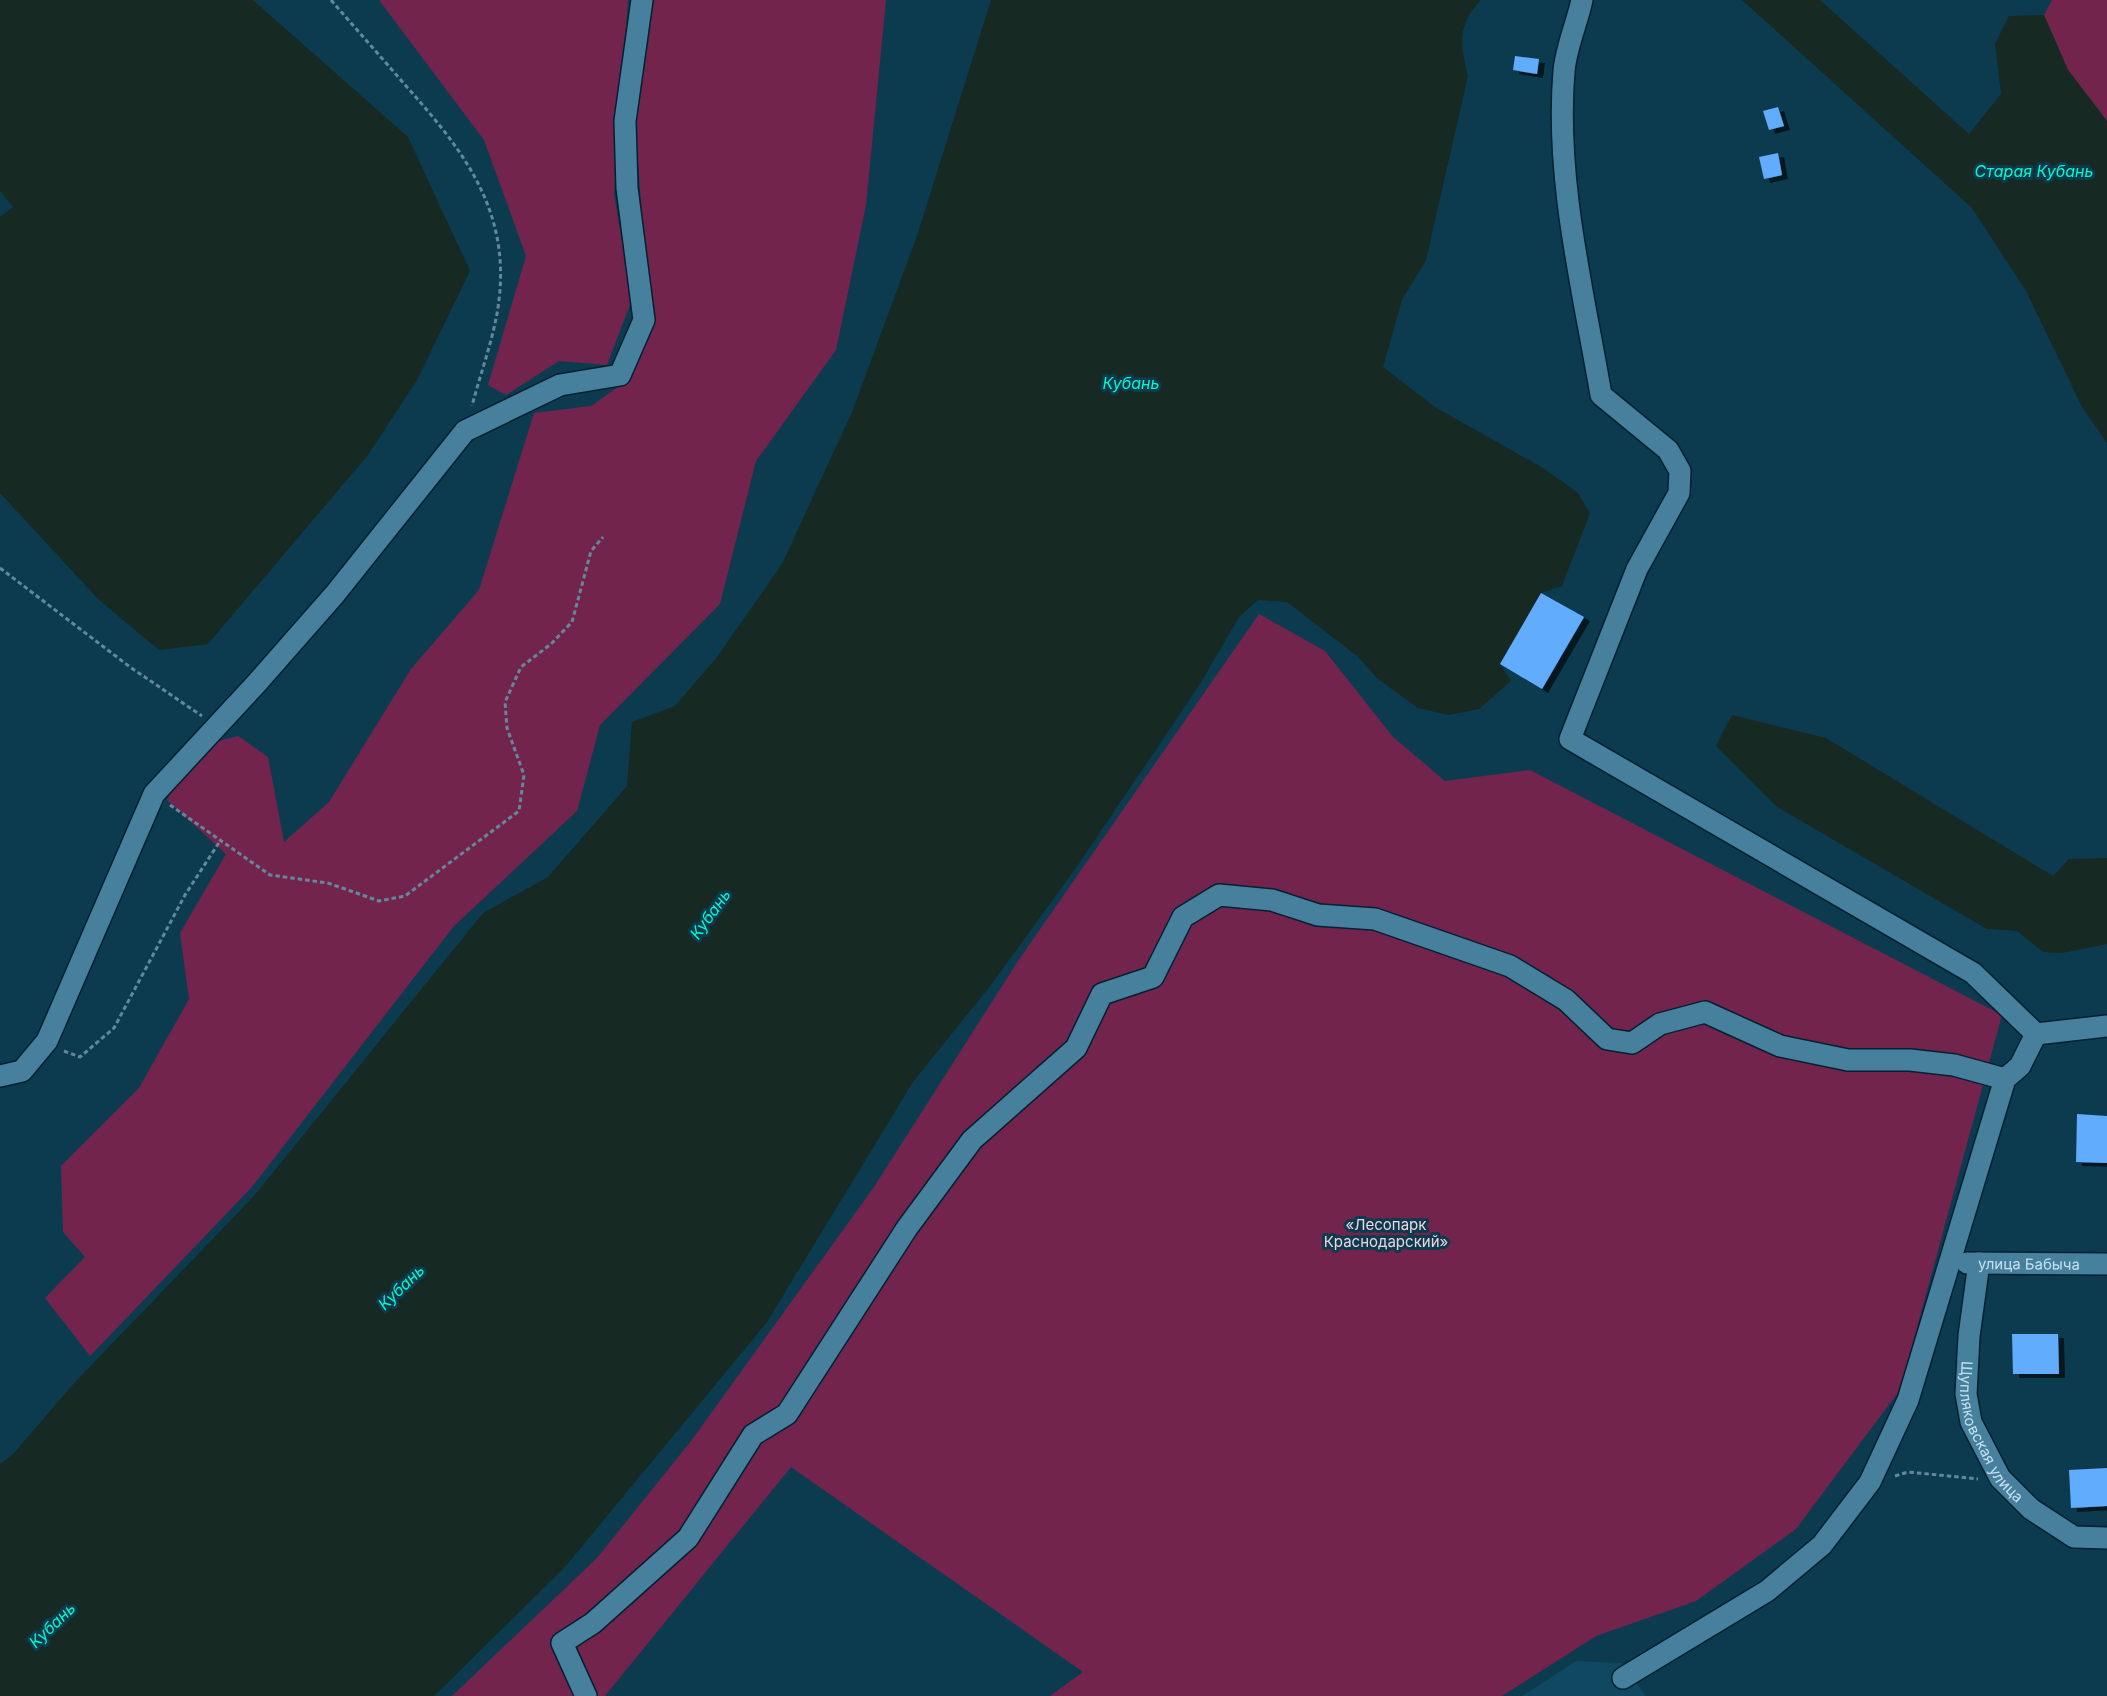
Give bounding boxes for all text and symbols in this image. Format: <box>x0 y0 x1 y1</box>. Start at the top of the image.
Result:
water label: Старая Кубань <box>1975 161 2093 181</box>
water label: Кубань <box>1103 373 1159 393</box>
water label: Кубань <box>685 885 735 943</box>
park label: «Лесопарк Краснодарский» <box>1324 1215 1448 1251</box>
street label: улица Бабыча <box>1978 1254 2080 1273</box>
water label: Кубань <box>374 1260 428 1314</box>
street label: Щупляковская улица <box>1956 1361 2028 1506</box>
water label: Кубань <box>25 1598 79 1652</box>

